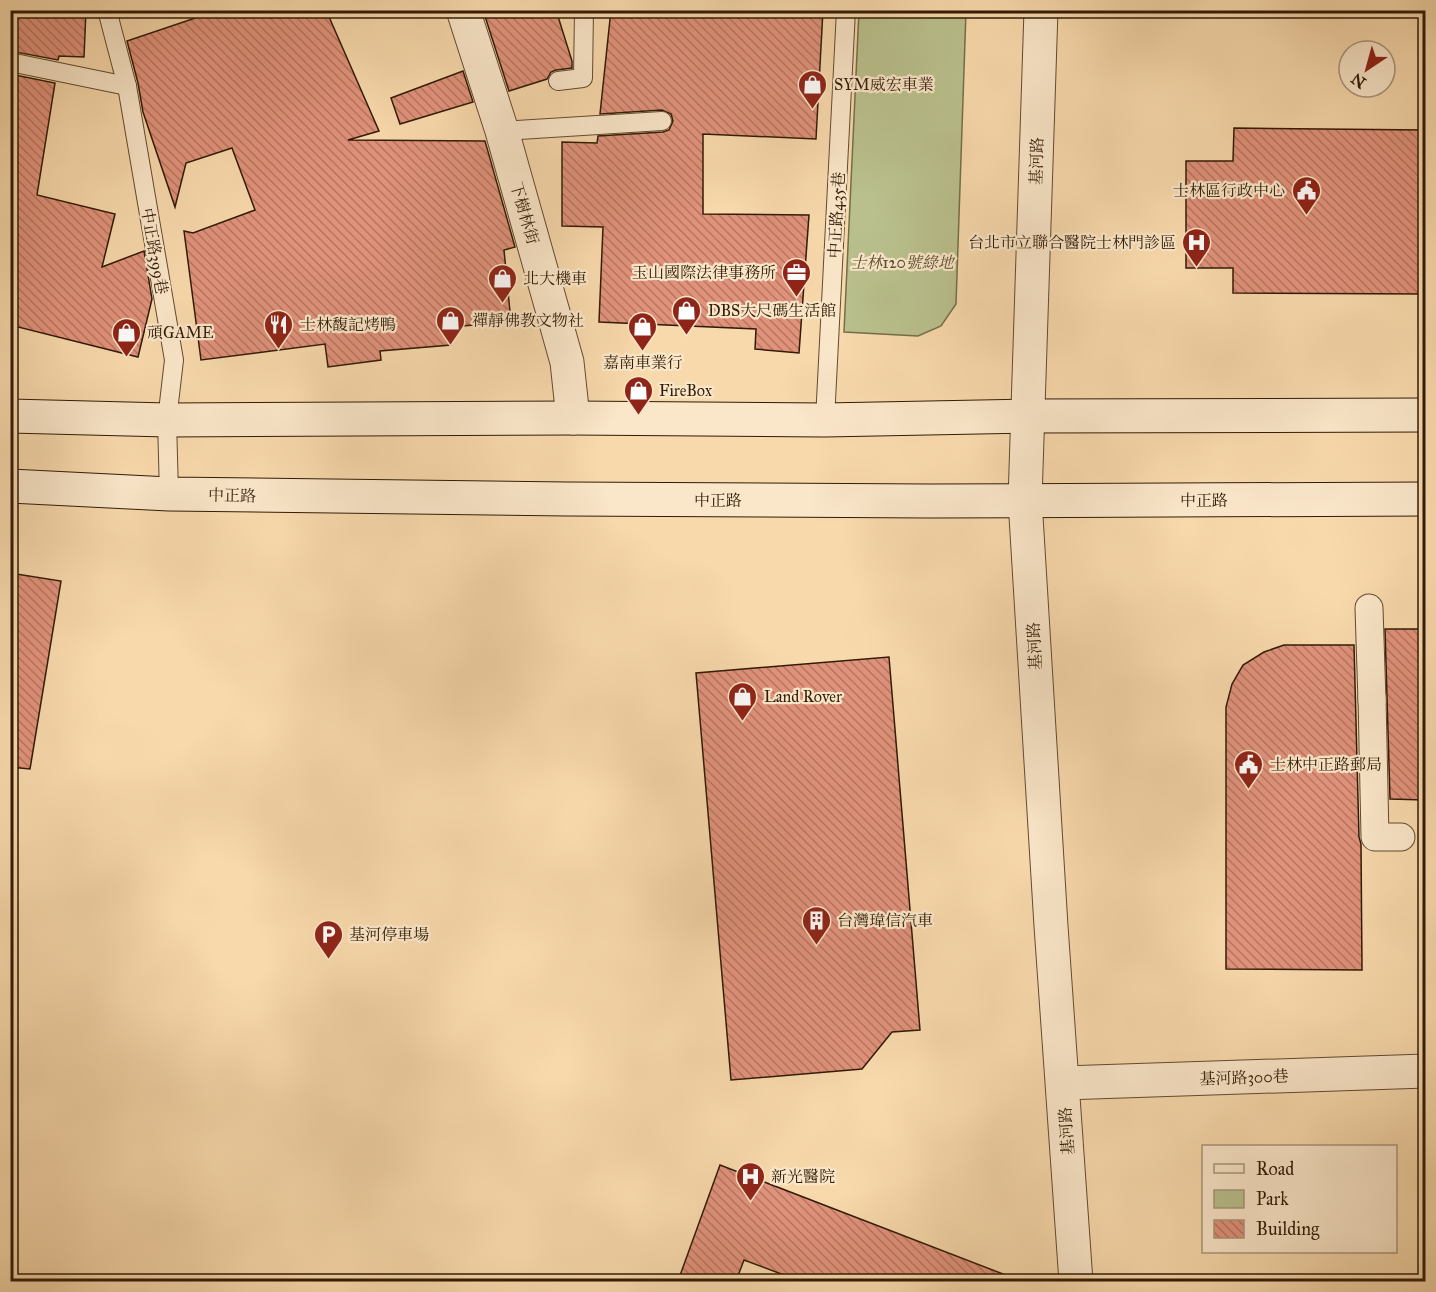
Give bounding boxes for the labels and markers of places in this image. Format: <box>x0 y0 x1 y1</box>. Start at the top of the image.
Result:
shop icon: SYM威宏車業 <box>797 68 829 110</box>
place label: SYM威宏車業 <box>834 75 934 94</box>
public building icon: 士林區行政中心 <box>1290 174 1322 216</box>
place label: 士林區行政中心 <box>1173 181 1285 200</box>
hospital icon: 台北市立聯合醫院士林門診區 <box>1181 226 1213 268</box>
place label: 台北市立聯合醫院士林門診區 <box>968 233 1176 252</box>
office icon: 玉山國際法律事務所 <box>781 256 813 298</box>
shop icon: 北大機車 <box>486 262 518 304</box>
place label: 玉山國際法律事務所 <box>632 263 776 282</box>
place label: 北大機車 <box>523 269 587 288</box>
shop icon: DBS大尺碼生活館 <box>671 294 703 336</box>
place label: DBS大尺碼生活館 <box>708 301 836 320</box>
shop icon: 禪靜佛教文物社 <box>435 304 467 346</box>
restaurant icon: 士林馥記烤鴨 <box>263 308 295 350</box>
shop icon: 嘉南車業行 <box>627 310 659 352</box>
place label: 禪靜佛教文物社 <box>472 311 584 330</box>
place label: 士林馥記烤鴨 <box>300 315 396 334</box>
shop icon: 頑GAME <box>110 316 142 358</box>
place label: 頑GAME <box>147 323 213 342</box>
place label: 嘉南車業行 <box>603 353 683 372</box>
shop icon: FireBox <box>622 374 654 416</box>
place label: FireBox <box>659 381 712 400</box>
shop icon: Land Rover <box>727 680 759 722</box>
place label: Land Rover <box>764 687 842 706</box>
public building icon: 士林中正路郵局 <box>1233 748 1265 790</box>
place label: 士林中正路郵局 <box>1270 755 1382 774</box>
building icon: 台灣瑋信汽車 <box>800 904 832 946</box>
place label: 台灣瑋信汽車 <box>837 911 933 930</box>
parking icon: 基河停車場 <box>312 918 344 960</box>
place label: 基河停車場 <box>349 925 429 944</box>
hospital icon: 新光醫院 <box>734 1160 766 1202</box>
place label: 新光醫院 <box>771 1167 835 1186</box>

